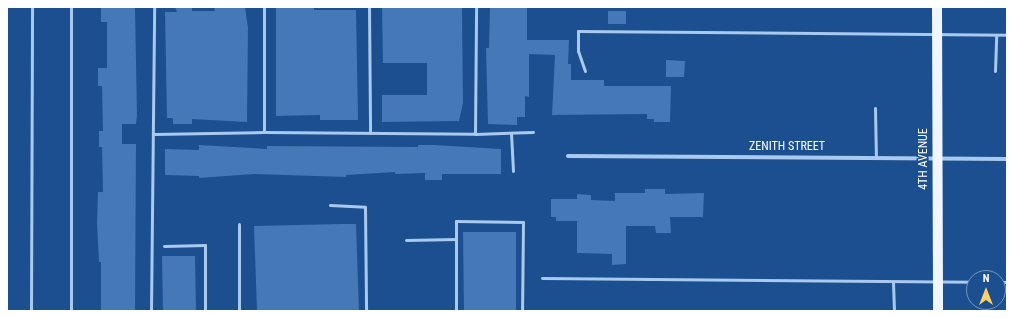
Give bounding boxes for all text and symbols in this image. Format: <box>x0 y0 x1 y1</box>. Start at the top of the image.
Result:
street label: 4TH AVENUE <box>917 128 931 190</box>
street label: ZENITH STREET <box>749 140 825 154</box>
north arrow <box>966 270 1006 310</box>
text: N <box>983 272 989 285</box>

